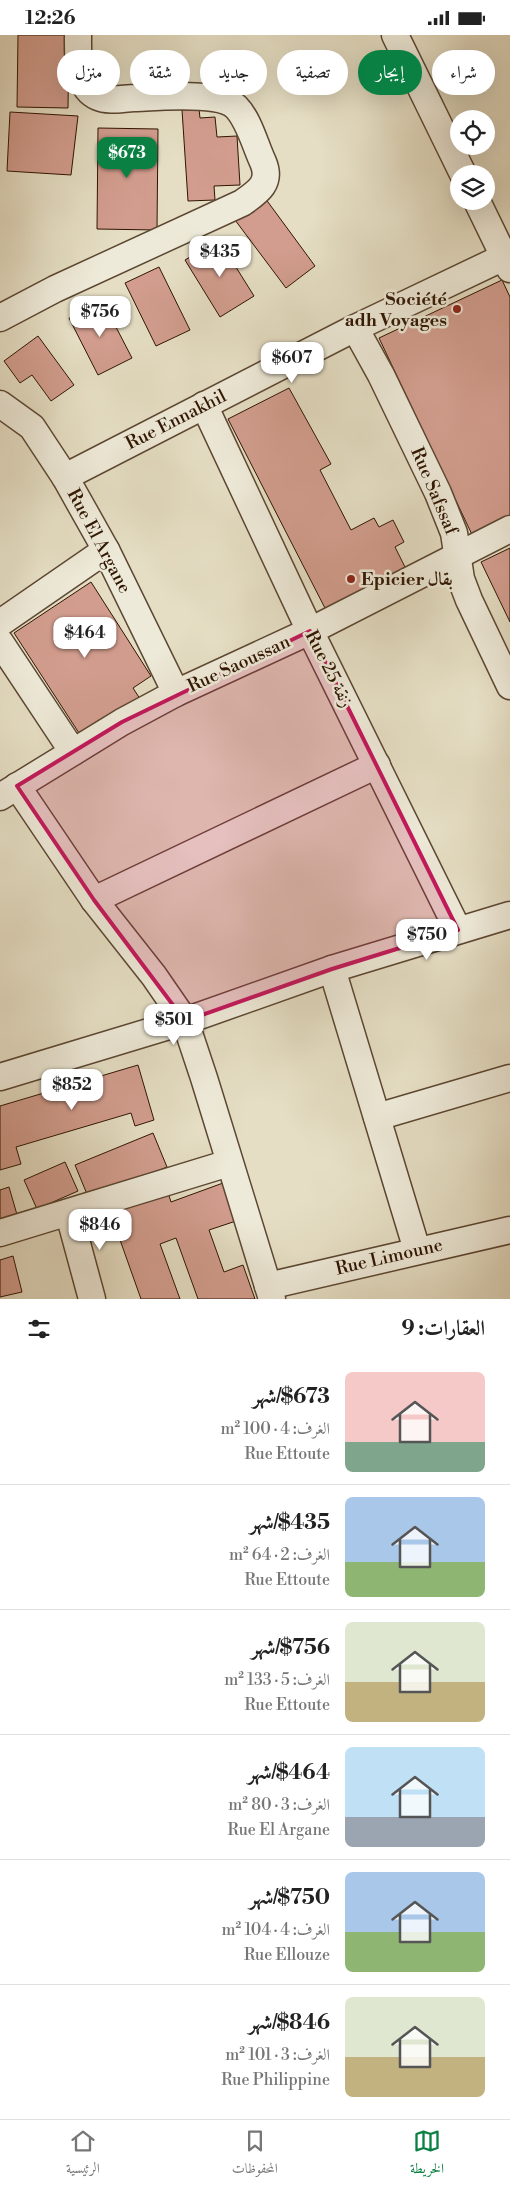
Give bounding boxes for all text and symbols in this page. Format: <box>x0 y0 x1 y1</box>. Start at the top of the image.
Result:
text: 12:26 <box>25 6 75 30</box>
chip: منزل <box>57 50 120 95</box>
chip: شقة <box>130 50 190 95</box>
chip: جديد <box>200 50 267 95</box>
chip: تصفية <box>277 50 348 95</box>
chip: إيجار <box>358 50 422 95</box>
chip: شراء <box>432 50 495 95</box>
map controls <box>450 110 495 210</box>
button: locate <box>450 110 495 155</box>
pin: $673 <box>97 137 157 179</box>
text: $673 <box>108 143 146 163</box>
button: layers <box>450 165 495 210</box>
pin: $435 <box>190 235 250 278</box>
text: $435 <box>200 242 240 262</box>
place label: Société adh Voyages <box>345 288 447 332</box>
pin: $756 <box>70 295 130 338</box>
text: $756 <box>81 302 119 322</box>
marker: Société adh Voyages <box>451 303 463 315</box>
pin: $607 <box>262 341 322 384</box>
text: $607 <box>272 348 312 368</box>
street label: Rue Ennakhil <box>122 385 231 455</box>
street label: Rue Safssaf <box>405 444 463 540</box>
street label: Rue El Argane <box>62 485 136 597</box>
place label: Epicier بقال <box>361 568 453 591</box>
marker: Epicier بقال <box>345 573 357 585</box>
pin: $464 <box>55 617 115 659</box>
text: $464 <box>64 623 106 643</box>
street label: Rue 25 زنقة <box>300 627 358 711</box>
street label: Rue Saoussan <box>184 630 294 698</box>
pin: $750 <box>397 919 457 961</box>
text: $750 <box>407 925 447 945</box>
pin: $501 <box>144 1003 204 1046</box>
text: $501 <box>155 1010 193 1030</box>
pin: $852 <box>42 1069 102 1111</box>
text: $852 <box>52 1075 92 1095</box>
pin: $846 <box>70 1209 130 1251</box>
text: $846 <box>80 1215 120 1235</box>
street label: Rue Limoune <box>333 1233 445 1281</box>
icon: filters <box>25 1315 53 1343</box>
text: العقارات: 9 <box>402 1316 485 1342</box>
text: $673/شهر <box>252 1384 330 1410</box>
icon: home <box>385 1392 445 1452</box>
text: الغرف: 4 · 100 m² <box>220 1419 330 1439</box>
text: Rue Ettoute <box>245 1444 330 1464</box>
text: $435/شهر <box>250 1510 330 1536</box>
icon: home <box>385 1517 445 1577</box>
text: الغرف: 2 · 64 m² <box>229 1545 330 1565</box>
text: Rue Ettoute <box>245 1570 330 1590</box>
text: $756/شهر <box>251 1635 330 1661</box>
icon: home <box>385 1642 445 1702</box>
text: الغرف: 5 · 133 m² <box>224 1670 330 1690</box>
text: Rue Ettoute <box>245 1695 330 1715</box>
text: $464/شهر <box>248 1760 330 1786</box>
icon: home <box>385 1767 445 1827</box>
text: الغرف: 3 · 80 m² <box>228 1795 330 1815</box>
text: Rue El Argane <box>228 1820 330 1840</box>
text: $750/شهر <box>249 1885 330 1911</box>
icon: home <box>385 1892 445 1952</box>
text: الغرف: 4 · 104 m² <box>222 1920 330 1940</box>
text: Rue Ellouze <box>244 1945 330 1965</box>
text: $846/شهر <box>248 2010 330 2036</box>
icon: home <box>385 2017 445 2077</box>
text: الغرف: 3 · 101 m² <box>225 2045 330 2065</box>
text: Rue Philippine <box>221 2070 330 2090</box>
tab: الرئيسية <box>66 2127 100 2182</box>
tab: المحفوظات <box>232 2127 278 2182</box>
tab: الخريطة <box>410 2127 444 2182</box>

